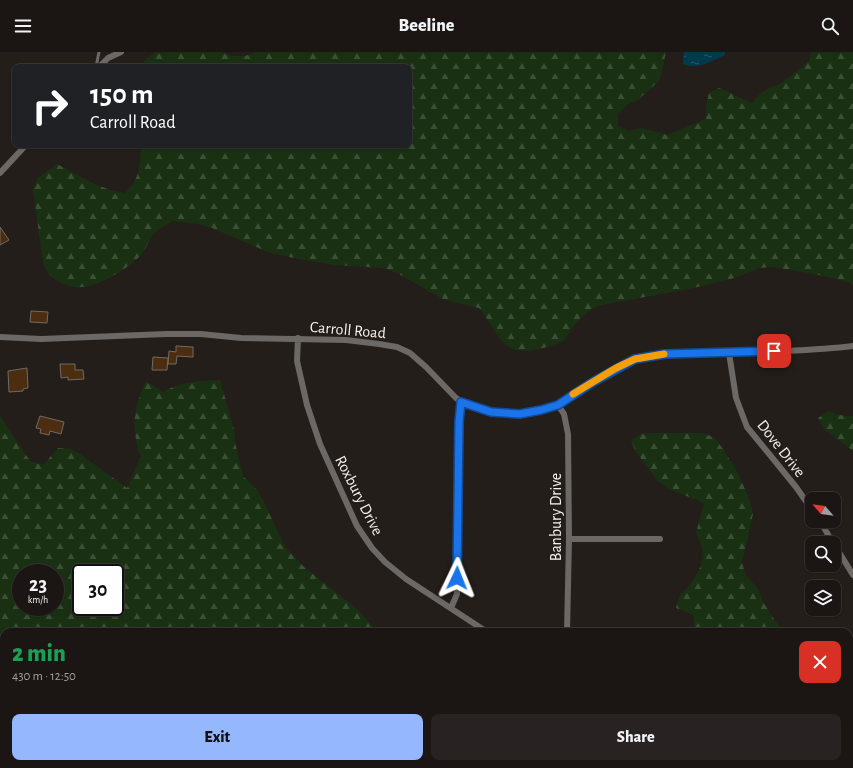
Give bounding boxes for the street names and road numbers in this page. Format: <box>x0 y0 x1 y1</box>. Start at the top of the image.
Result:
street label: Carroll Road <box>309 319 387 341</box>
street label: Dove Drive <box>754 417 808 480</box>
street label: Roxbury Drive <box>331 453 386 538</box>
street label: Banbury Drive <box>548 473 565 561</box>

